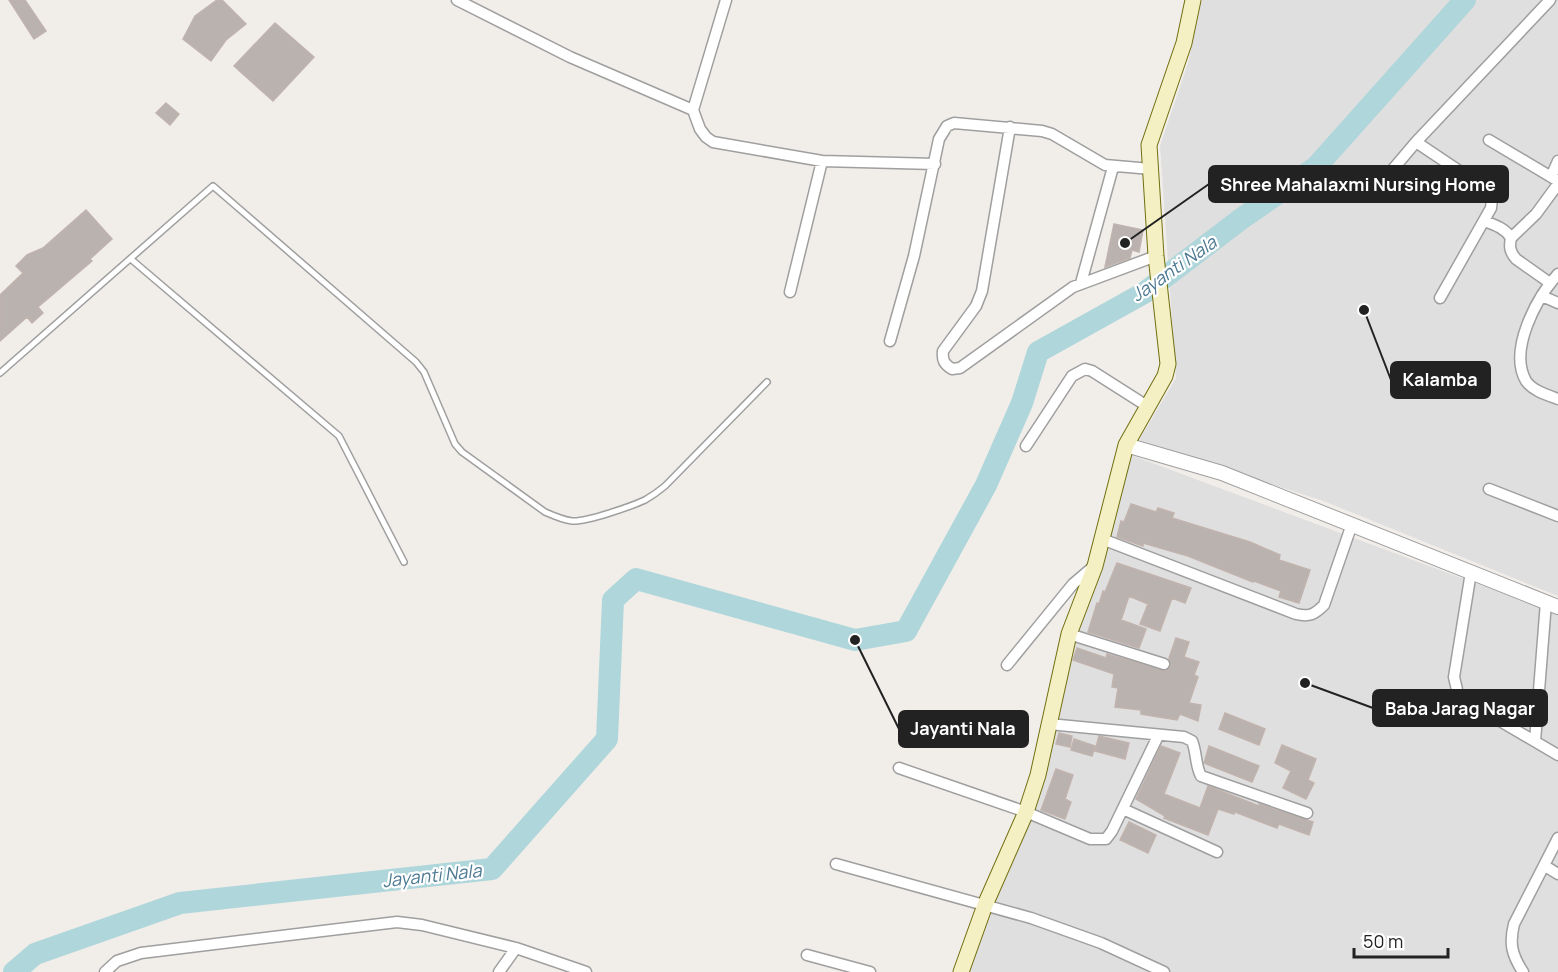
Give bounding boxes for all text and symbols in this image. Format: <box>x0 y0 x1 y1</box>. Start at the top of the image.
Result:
callout: Shree Mahalaxmi Nursing Home <box>1209 166 1508 202</box>
text: Shree Mahalaxmi Nursing Home <box>1220 172 1496 196</box>
water label: Jayanti Nala <box>1126 229 1222 306</box>
callout: Kalamba <box>1391 362 1490 398</box>
text: Kalamba <box>1402 367 1478 391</box>
callout: Baba Jarag Nagar <box>1373 690 1547 726</box>
text: Baba Jarag Nagar <box>1385 696 1535 720</box>
callout: Jayanti Nala <box>899 711 1028 747</box>
text: Jayanti Nala <box>910 716 1016 740</box>
water label: Jayanti Nala <box>381 858 483 892</box>
scale bar <box>1354 921 1448 959</box>
text: 50 m <box>1363 929 1403 953</box>

